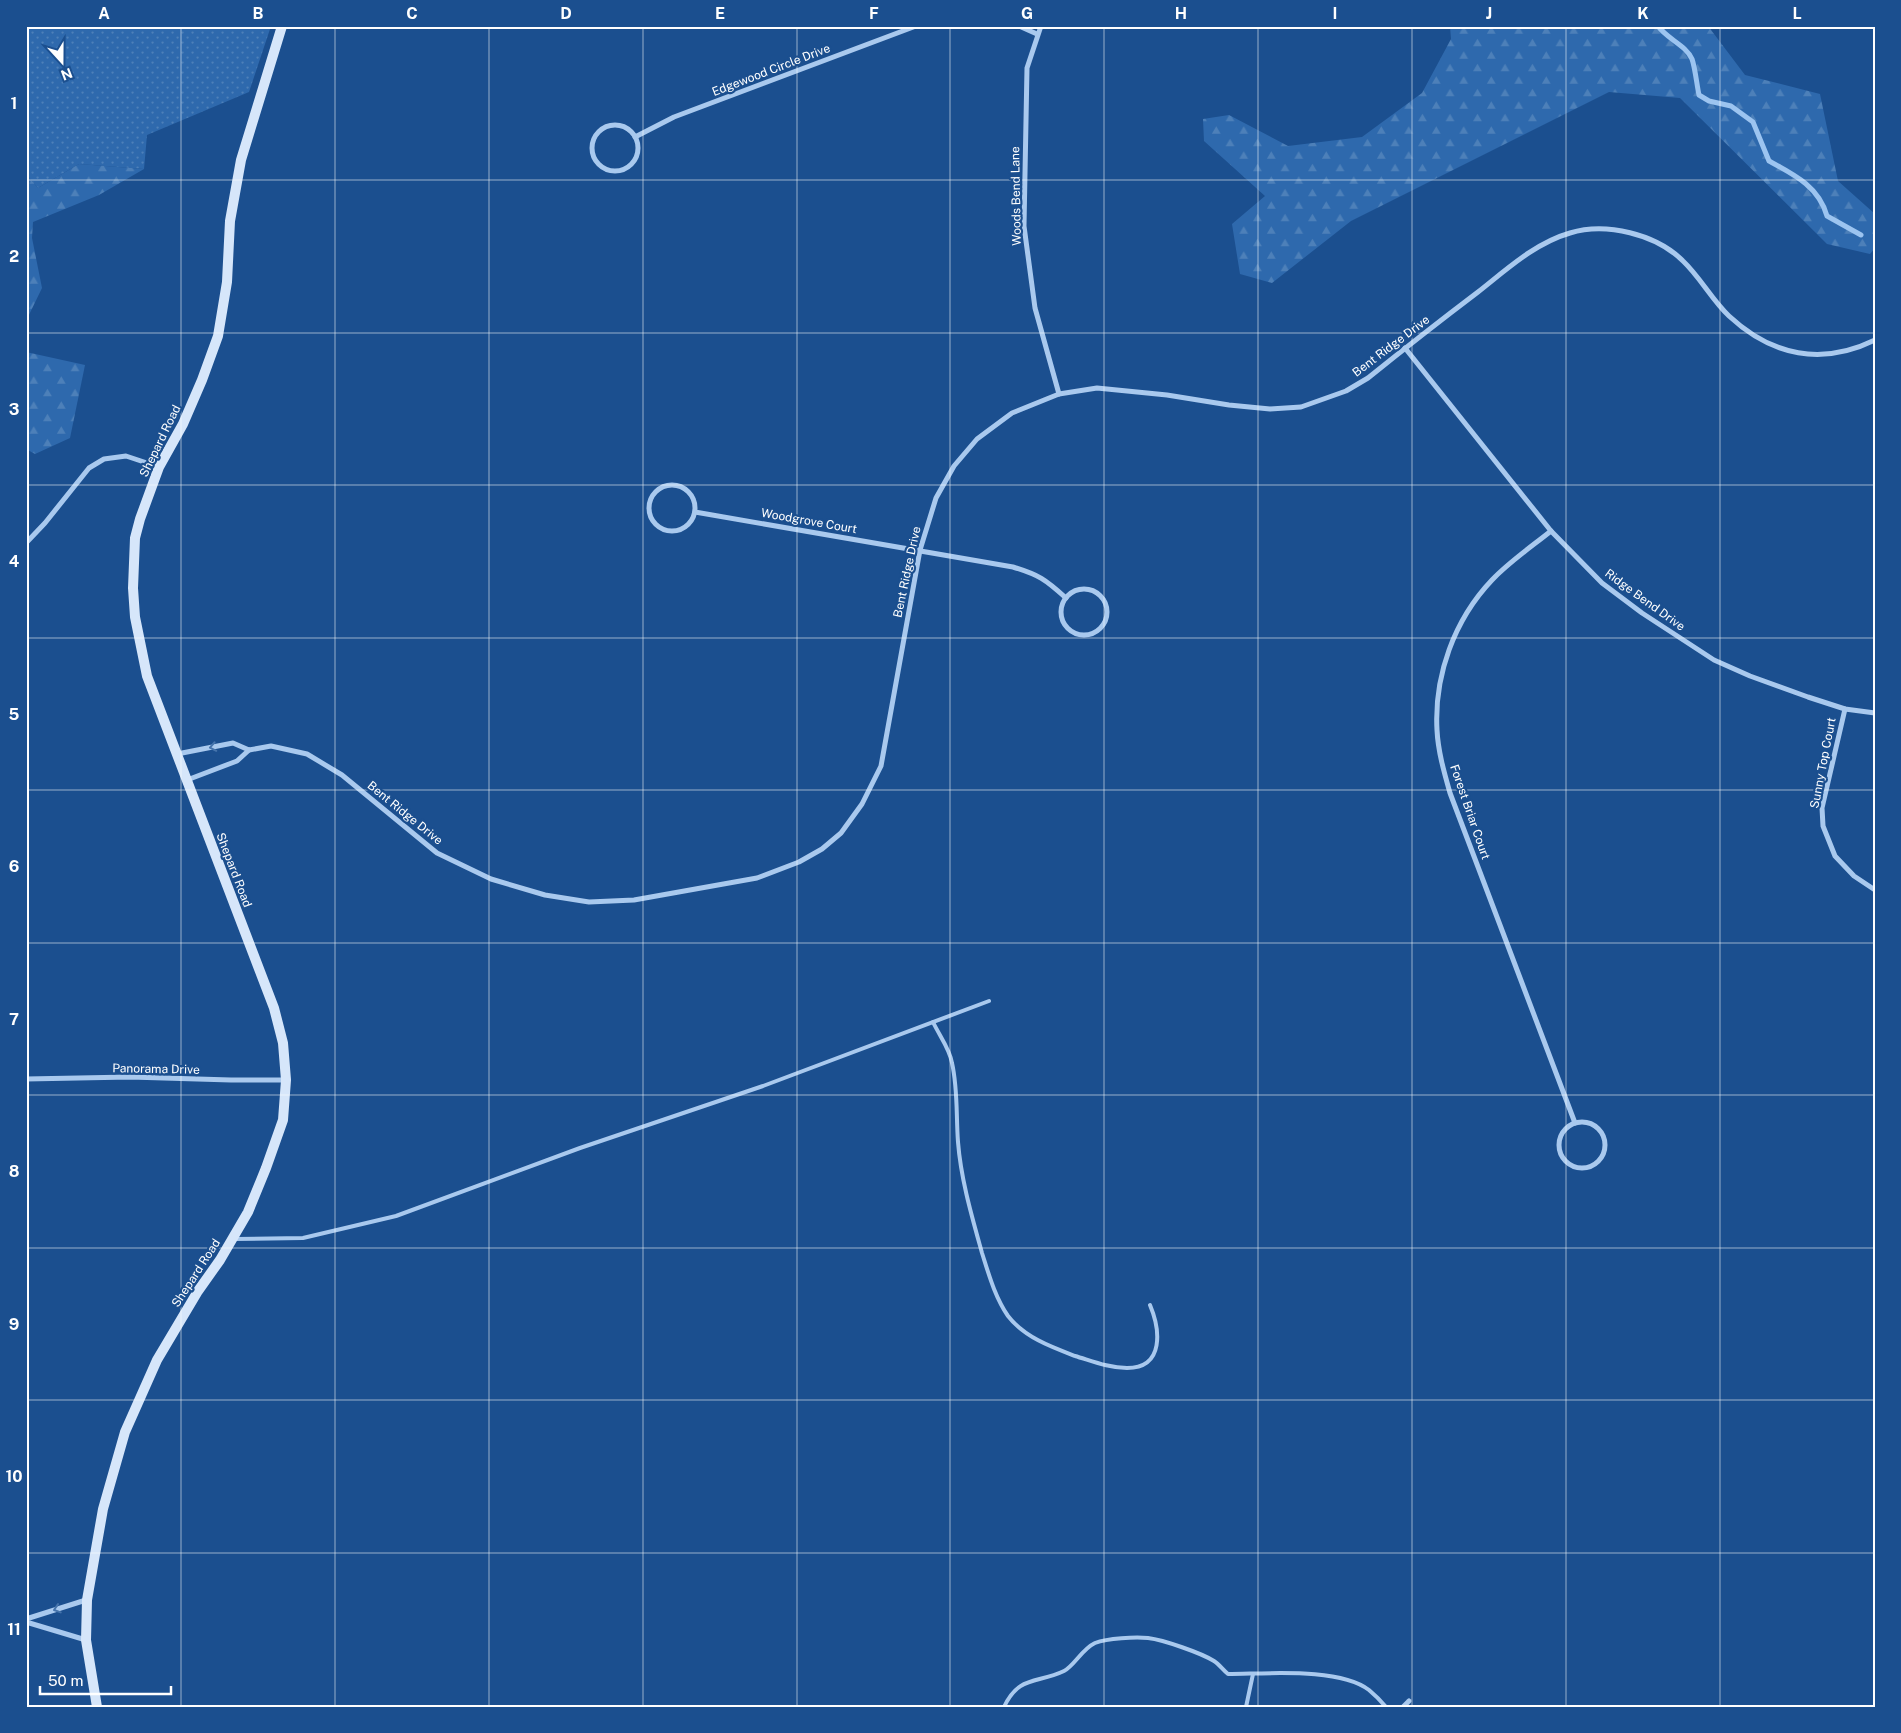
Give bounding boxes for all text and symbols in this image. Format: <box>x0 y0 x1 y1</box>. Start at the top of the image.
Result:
text: A <box>98 4 110 23</box>
text: B <box>253 4 264 23</box>
text: C <box>406 4 418 23</box>
text: D <box>560 4 572 23</box>
text: E <box>715 4 725 23</box>
text: F <box>869 4 879 23</box>
text: G <box>1021 4 1033 23</box>
text: H <box>1175 4 1187 23</box>
text: I <box>1333 4 1337 23</box>
text: J <box>1486 4 1492 23</box>
text: K <box>1637 4 1649 23</box>
text: L <box>1792 4 1802 23</box>
north arrow <box>38 38 88 88</box>
street label: Edgewood Circle Drive <box>710 41 832 99</box>
text: N <box>59 65 75 84</box>
text: 1 <box>11 94 17 113</box>
street label: Woods Bend Lane <box>1008 146 1024 246</box>
text: 2 <box>9 247 19 266</box>
street label: Bent Ridge Drive <box>1350 312 1432 380</box>
text: 3 <box>9 400 19 419</box>
street label: Shepard Road <box>136 403 184 479</box>
street label: Woodgrove Court <box>760 506 858 536</box>
street label: Bent Ridge Drive <box>890 525 924 619</box>
text: 4 <box>9 552 20 571</box>
street label: Ridge Bend Drive <box>1602 566 1688 634</box>
text: 5 <box>9 705 20 724</box>
street label: Sunny Top Court <box>1807 716 1839 810</box>
one-way arrow <box>209 741 217 752</box>
street label: Forest Briar Court <box>1447 763 1493 862</box>
street label: Bent Ridge Drive <box>364 778 446 848</box>
street label: Shepard Road <box>213 831 255 909</box>
text: 6 <box>9 857 19 876</box>
text: 7 <box>9 1010 19 1029</box>
street label: Panorama Drive <box>112 1061 200 1077</box>
text: 8 <box>9 1162 20 1181</box>
street label: Shepard Road <box>169 1236 223 1310</box>
text: 9 <box>9 1315 19 1334</box>
text: 10 <box>5 1467 23 1486</box>
one-way arrow <box>53 1604 61 1614</box>
text: 11 <box>7 1620 21 1639</box>
scale bar <box>40 1663 171 1695</box>
text: 50 m <box>48 1672 83 1689</box>

